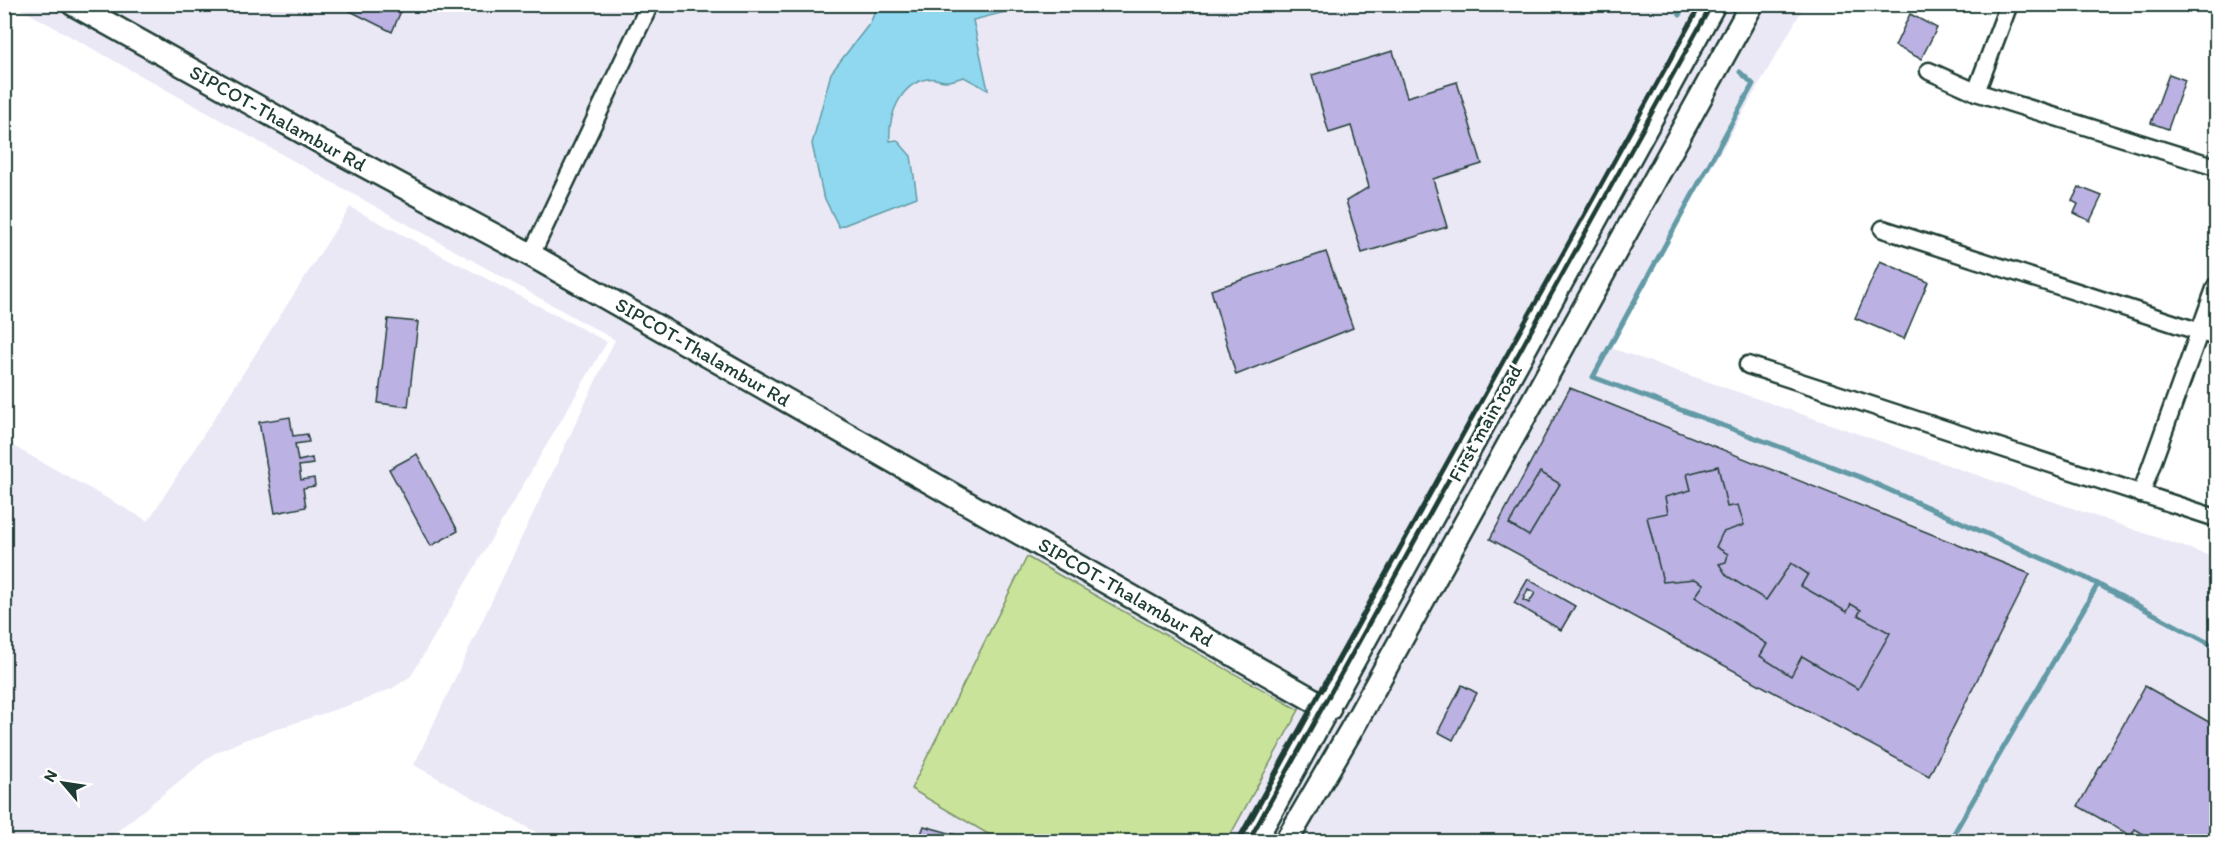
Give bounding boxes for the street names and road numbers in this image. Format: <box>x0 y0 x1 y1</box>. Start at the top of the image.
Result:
street label: SIPCOT-Thalambur Rd <box>186 60 370 177</box>
street label: SIPCOT-Thalambur Rd <box>611 292 795 412</box>
street label: First main road <box>1443 360 1527 486</box>
street label: SIPCOT-Thalambur Rd <box>1034 532 1218 652</box>

